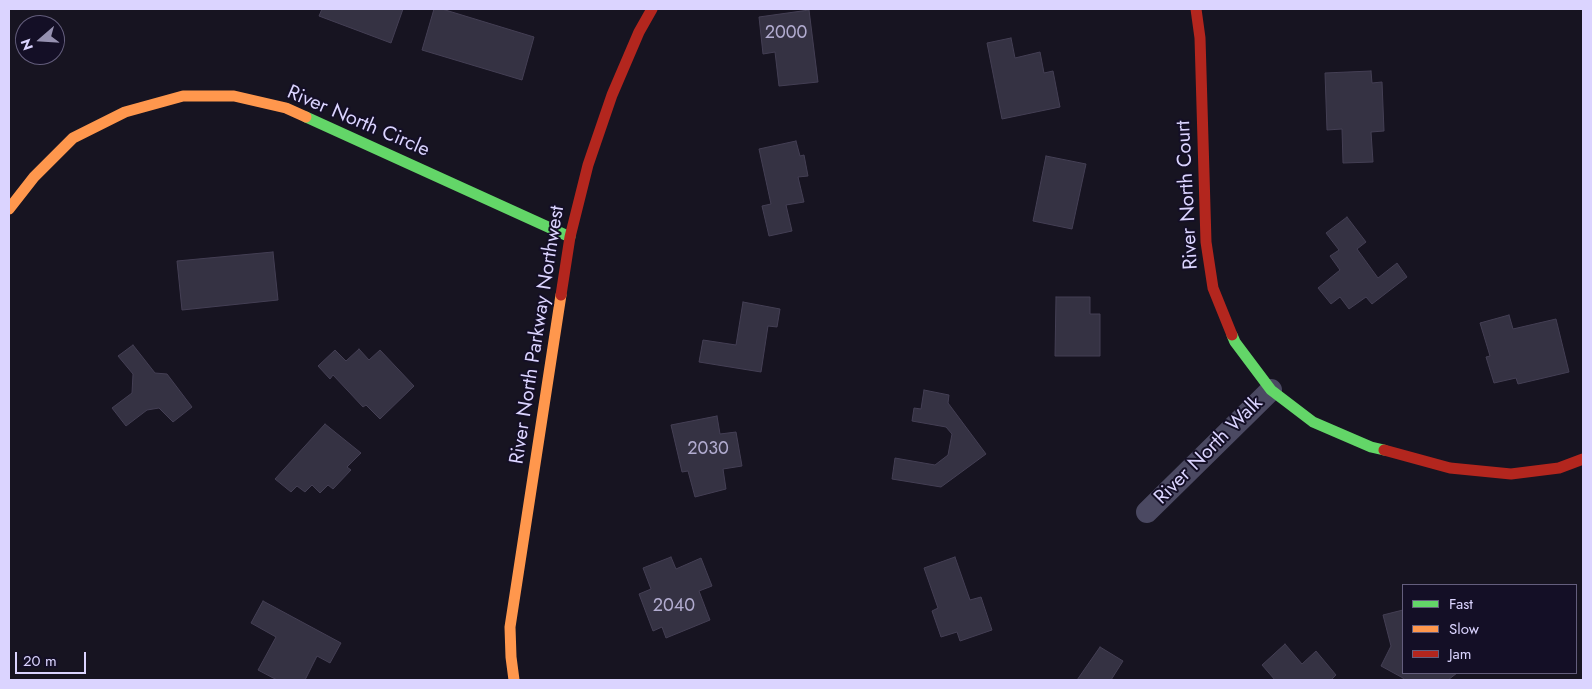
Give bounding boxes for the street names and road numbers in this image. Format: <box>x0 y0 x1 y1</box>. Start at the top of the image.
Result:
street label: River North Circle <box>283 81 433 163</box>
street label: River North Court <box>1172 120 1204 270</box>
street label: River North Parkway Northwest <box>506 204 570 466</box>
street label: River North Walk <box>1150 392 1268 510</box>

